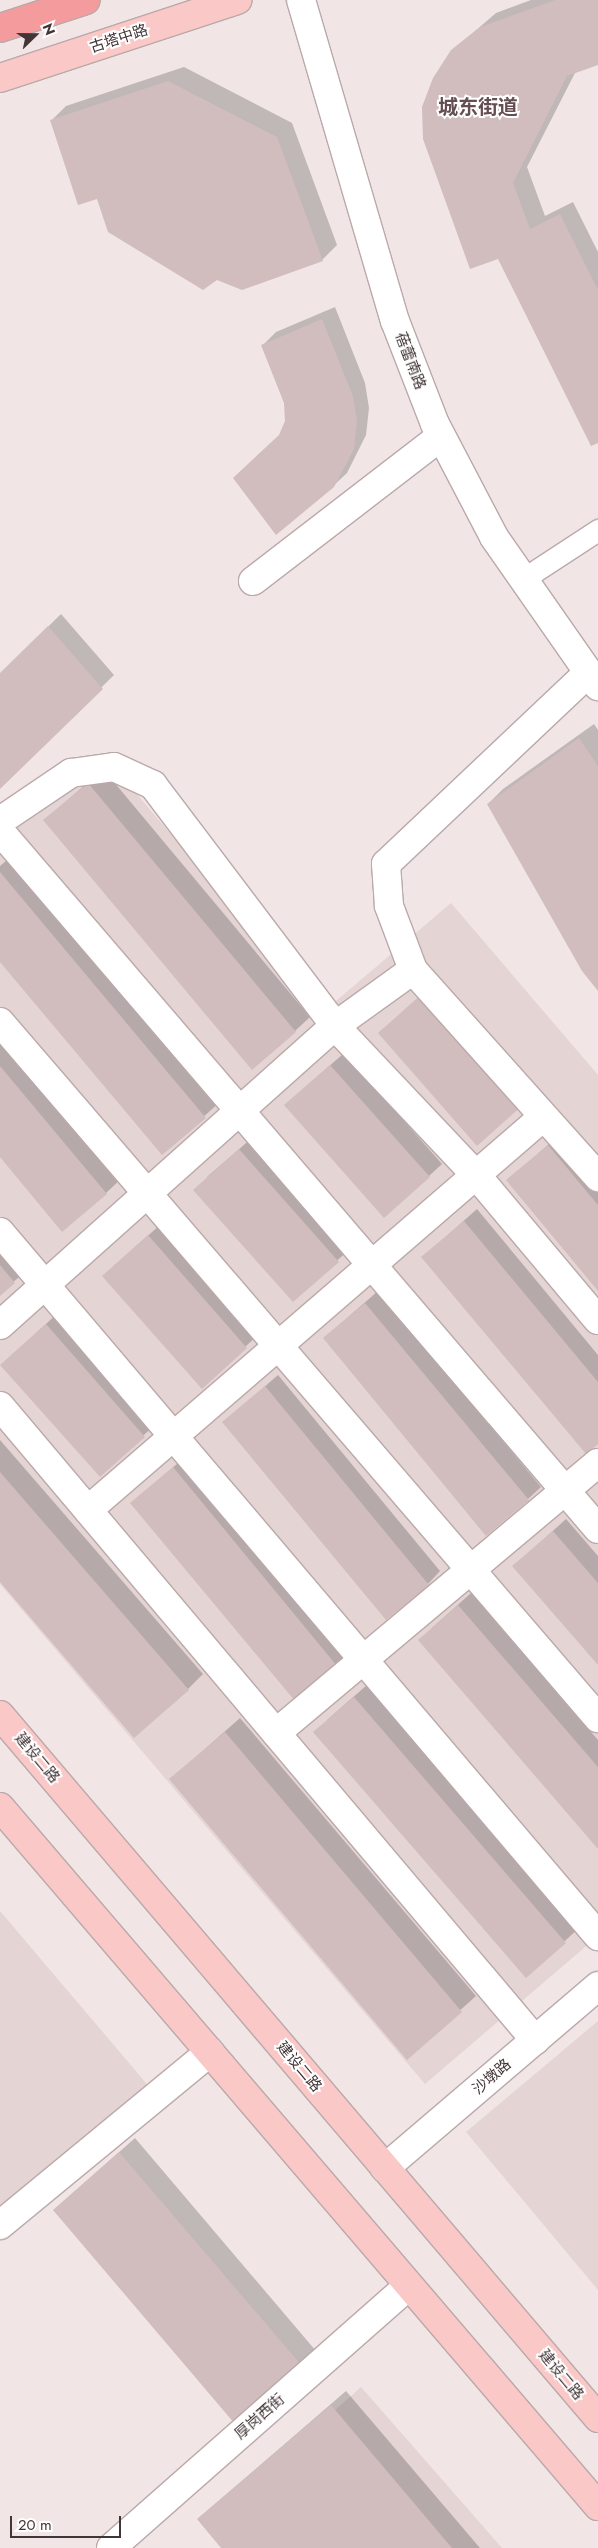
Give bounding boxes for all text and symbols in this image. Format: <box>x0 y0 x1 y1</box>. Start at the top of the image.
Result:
north arrow <box>10 10 60 60</box>
text: N <box>38 20 60 38</box>
street label: 古塔中路 <box>88 21 150 57</box>
district label: 城东街道 <box>438 95 518 119</box>
street label: 蓓蕾南路 <box>391 330 429 392</box>
street label: 建设二路 <box>11 1729 63 1787</box>
street label: 建设二路 <box>273 2038 325 2096</box>
street label: 沙墩路 <box>469 2055 515 2099</box>
street label: 建设二路 <box>535 2346 587 2404</box>
street label: 厚岗西街 <box>231 2391 289 2443</box>
scale bar <box>12 2506 124 2538</box>
text: 20 m <box>18 2514 52 2536</box>

